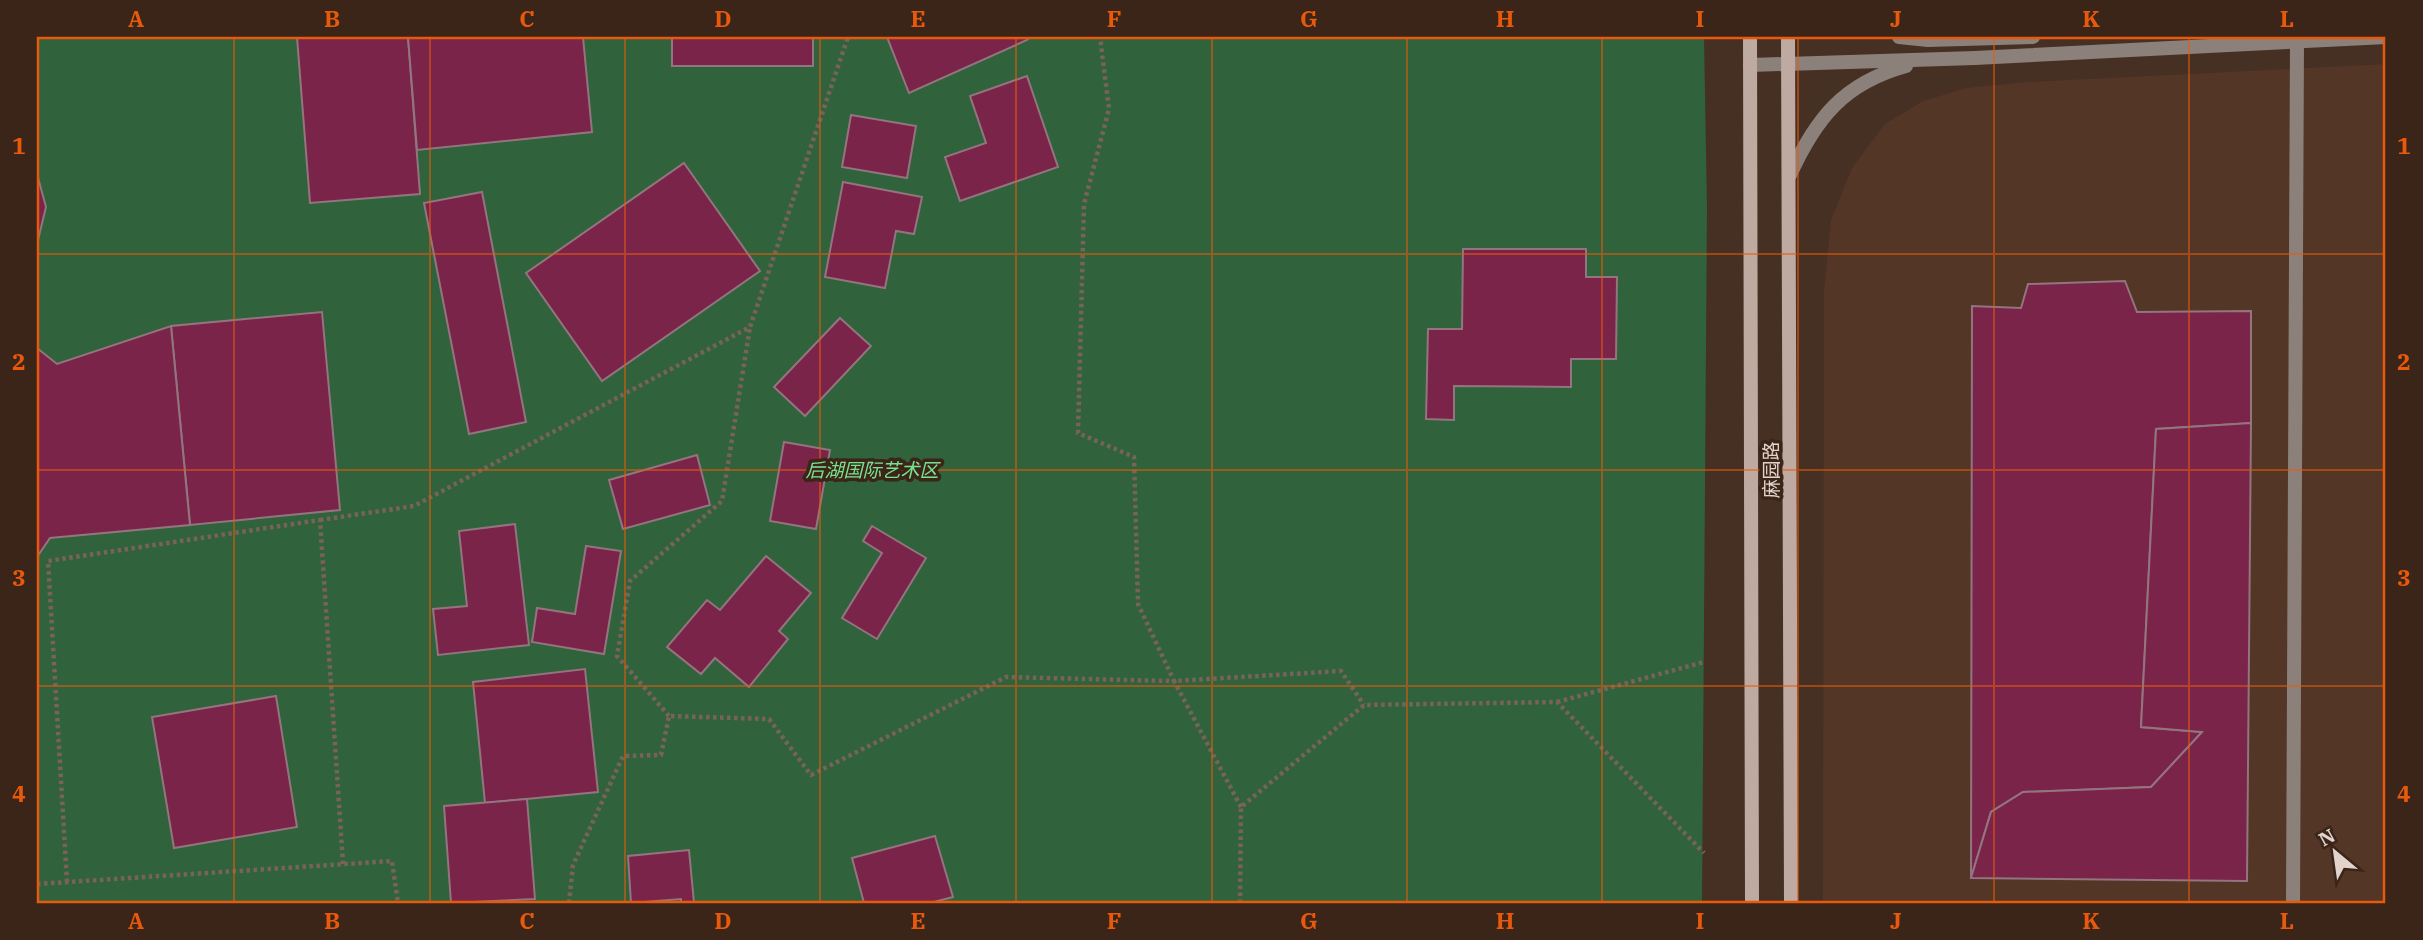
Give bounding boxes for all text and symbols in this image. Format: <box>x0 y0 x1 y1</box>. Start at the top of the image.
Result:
text: A <box>128 3 144 33</box>
text: B <box>324 3 340 33</box>
text: C <box>519 3 535 33</box>
text: D <box>714 3 732 33</box>
text: E <box>910 3 926 33</box>
text: F <box>1107 3 1121 33</box>
text: G <box>1300 3 1318 33</box>
text: H <box>1496 3 1514 33</box>
text: I <box>1696 3 1704 33</box>
text: J <box>1890 3 1902 33</box>
text: K <box>2082 3 2100 33</box>
text: L <box>2280 3 2294 33</box>
text: 1 <box>12 130 26 160</box>
text: 1 <box>2397 130 2411 160</box>
text: 2 <box>12 346 26 376</box>
text: 2 <box>2397 346 2411 376</box>
street label: 麻园路 <box>1759 441 1783 499</box>
park label: 后湖国际艺术区 <box>805 458 941 482</box>
text: 3 <box>12 562 26 592</box>
text: 3 <box>2397 562 2411 592</box>
text: 4 <box>12 778 26 808</box>
text: 4 <box>2397 778 2411 808</box>
north arrow <box>2300 818 2370 888</box>
text: N <box>2314 823 2339 851</box>
text: A <box>128 905 144 935</box>
text: B <box>324 905 340 935</box>
text: C <box>519 905 535 935</box>
text: D <box>714 905 732 935</box>
text: E <box>910 905 926 935</box>
text: F <box>1107 905 1121 935</box>
text: G <box>1300 905 1318 935</box>
text: H <box>1496 905 1514 935</box>
text: I <box>1696 905 1704 935</box>
text: J <box>1890 905 1902 935</box>
text: K <box>2082 905 2100 935</box>
text: L <box>2280 905 2294 935</box>

